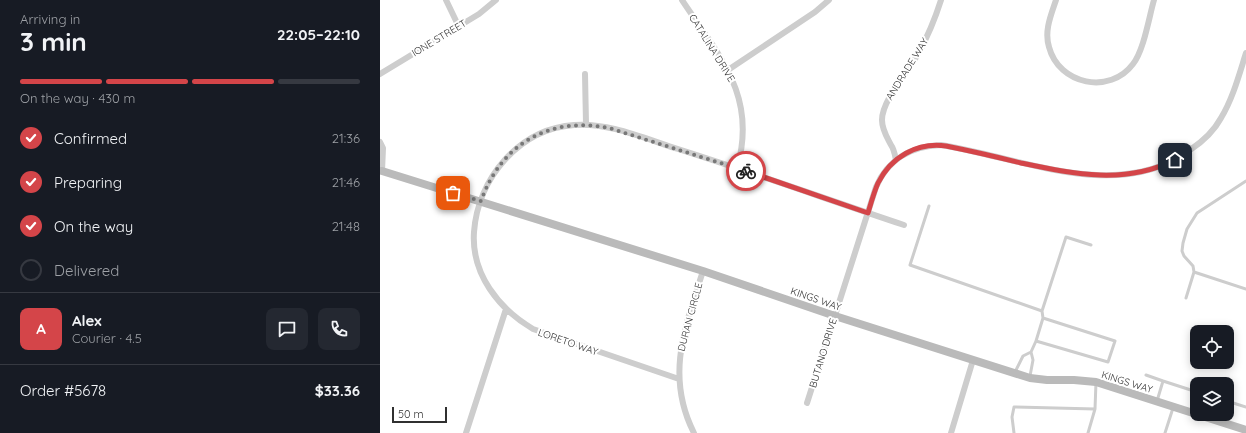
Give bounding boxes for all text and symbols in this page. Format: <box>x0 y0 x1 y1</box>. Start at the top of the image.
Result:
text: Arriving in <box>20 11 80 27</box>
street label: CATALINA DRIVE <box>686 12 738 85</box>
street label: IONE STREET <box>409 17 469 59</box>
text: 3 min <box>20 25 87 58</box>
text: 22:05–22:10 <box>277 25 360 44</box>
street label: ANDRADE WAY <box>883 35 931 102</box>
text: On the way · 430 m <box>20 90 135 106</box>
icon: check <box>20 127 42 149</box>
text: Confirmed <box>54 129 127 148</box>
text: 21:36 <box>332 130 360 146</box>
pin <box>1158 143 1192 177</box>
icon: home <box>1164 149 1186 171</box>
courier <box>726 151 766 191</box>
icon: bike <box>735 160 757 182</box>
icon: check <box>20 171 42 193</box>
text: Preparing <box>54 173 122 192</box>
text: 21:46 <box>332 174 360 190</box>
pin <box>436 176 470 210</box>
icon: bag <box>442 182 464 204</box>
icon: check <box>20 215 42 237</box>
text: On the way <box>54 217 133 236</box>
text: 21:48 <box>332 218 360 234</box>
text: Delivered <box>54 261 119 280</box>
street label: DURAN CIRCLE <box>675 281 706 353</box>
street label: KINGS WAY <box>789 284 844 314</box>
button: chat <box>266 308 308 350</box>
button: phone <box>318 308 360 350</box>
text: Alex <box>72 311 102 330</box>
street label: BUTANO DRIVE <box>806 316 840 389</box>
text: A <box>36 319 46 338</box>
map controls <box>1190 325 1234 421</box>
button: locate <box>1190 325 1234 369</box>
street label: LORETO WAY <box>536 326 600 358</box>
text: Courier · 4.5 <box>72 330 142 346</box>
street label: KINGS WAY <box>1100 368 1155 396</box>
button: layers <box>1190 377 1234 421</box>
text: Order #5678 <box>20 381 106 400</box>
text: $33.36 <box>315 381 360 400</box>
scale bar <box>392 405 447 424</box>
text: 50 m <box>398 407 424 421</box>

